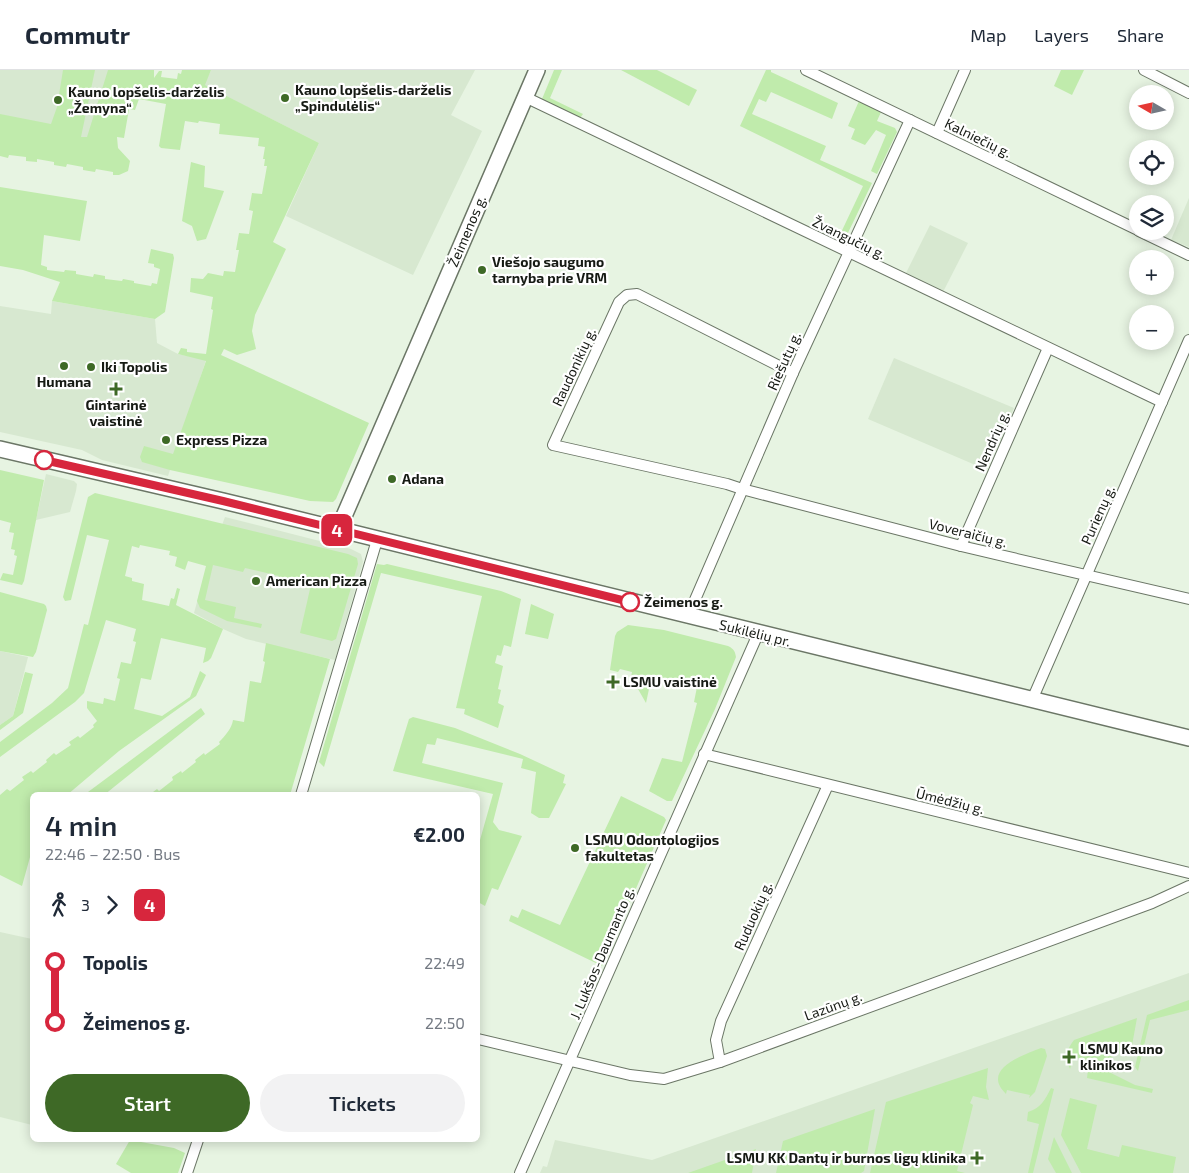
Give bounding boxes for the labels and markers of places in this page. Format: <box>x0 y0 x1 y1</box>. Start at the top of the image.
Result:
place label: Kauno lopšelis-darželis „Spindulėlis“ <box>295 81 452 114</box>
place label: Kauno lopšelis-darželis „Žemyna“ <box>68 83 225 116</box>
marker: Kauno lopšelis-darželis „Spindulėlis“ <box>279 92 291 104</box>
marker: Kauno lopšelis-darželis „Žemyna“ <box>52 94 64 106</box>
place label: Viešojo saugumo tarnyba prie VRM <box>492 253 607 286</box>
marker: Viešojo saugumo tarnyba prie VRM <box>476 264 488 276</box>
place label: Iki Topolis <box>101 358 167 375</box>
marker: Humana <box>58 360 70 372</box>
marker: Iki Topolis <box>85 361 97 373</box>
place label: Humana <box>37 373 91 390</box>
marker: Gintarinė vaistinė <box>110 383 122 395</box>
place label: Gintarinė vaistinė <box>85 396 147 429</box>
place label: Express Pizza <box>176 431 267 448</box>
marker: Express Pizza <box>160 434 172 446</box>
unlabelled marker <box>34 450 54 470</box>
place label: Adana <box>402 470 444 487</box>
marker: Adana <box>386 473 398 485</box>
place label: American Pizza <box>266 572 367 589</box>
marker: American Pizza <box>250 575 262 587</box>
marker: Žeimenos g. <box>620 592 640 612</box>
place label: Žeimenos g. <box>644 593 723 610</box>
place label: LSMU vaistinė <box>623 673 717 690</box>
marker: LSMU vaistinė <box>607 676 619 688</box>
place label: LSMU Odontologijos fakultetas <box>585 831 719 864</box>
marker: LSMU Odontologijos fakultetas <box>569 842 581 854</box>
place label: LSMU Kauno klinikos <box>1080 1040 1163 1073</box>
marker: LSMU Kauno klinikos <box>1062 1050 1076 1064</box>
place label: LSMU KK Dantų ir burnos ligų klinika <box>727 1149 966 1166</box>
marker: LSMU KK Dantų ir burnos ligų klinika <box>970 1151 984 1165</box>

